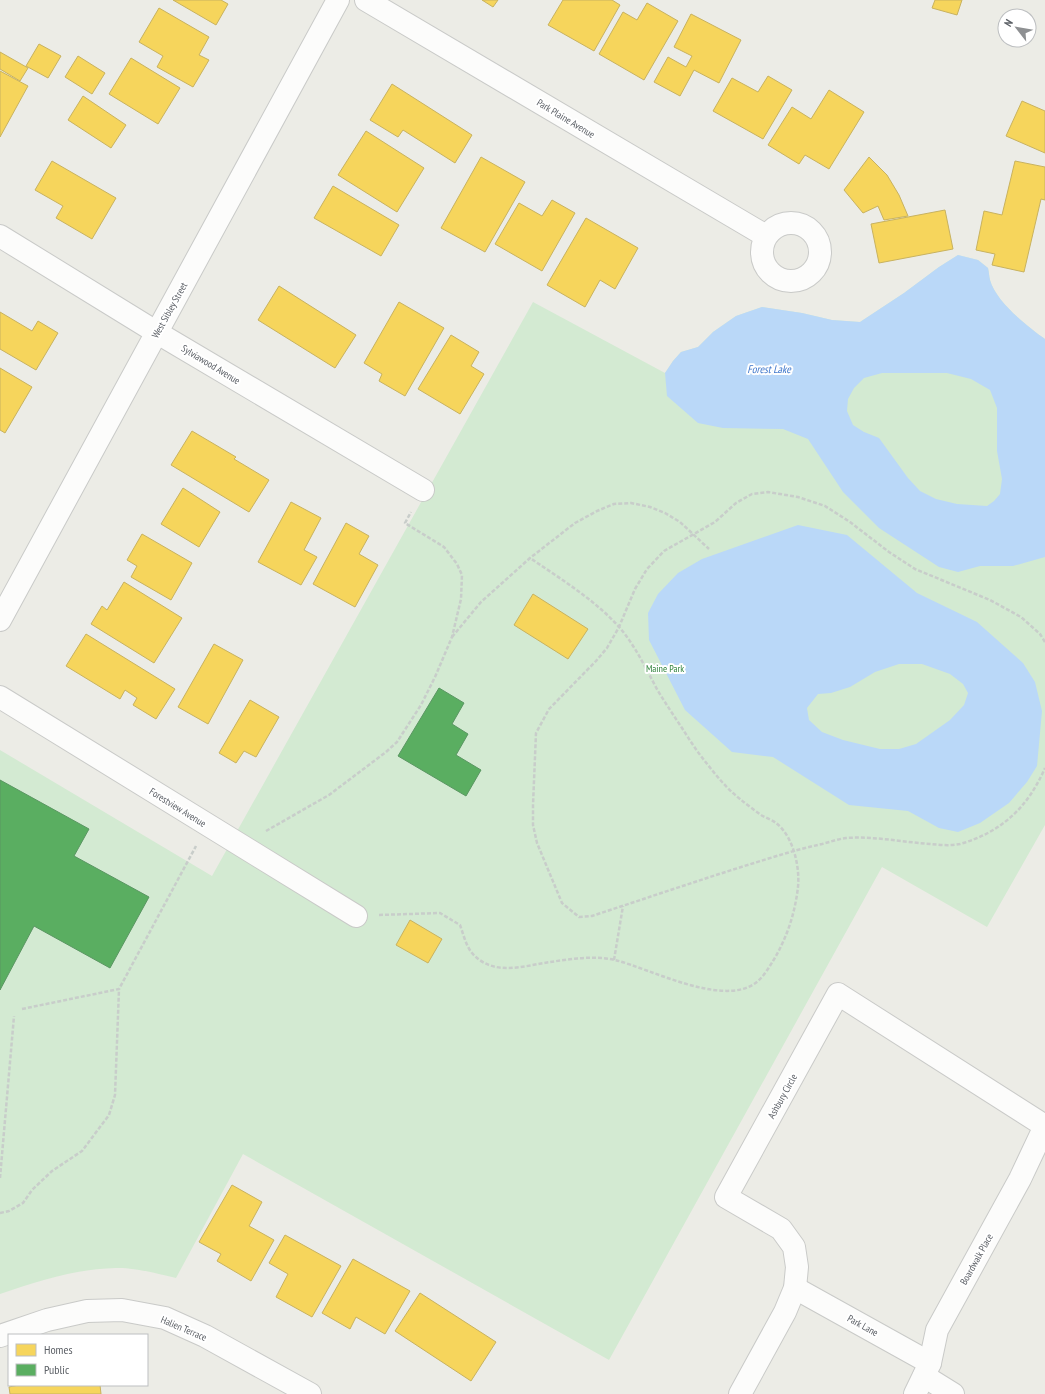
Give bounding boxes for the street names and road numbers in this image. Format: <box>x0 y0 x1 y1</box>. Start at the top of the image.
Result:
street label: Park Plaine Avenue <box>534 96 597 141</box>
street label: West Sibley Street <box>149 280 190 341</box>
street label: Sylviawood Avenue <box>179 342 243 387</box>
street label: Forestview Avenue <box>147 785 208 830</box>
street label: Ashbury Circle <box>765 1072 800 1121</box>
street label: Boardwalk Place <box>957 1231 996 1287</box>
street label: Park Lane <box>845 1312 880 1339</box>
street label: Halien Terrace <box>159 1313 209 1344</box>

